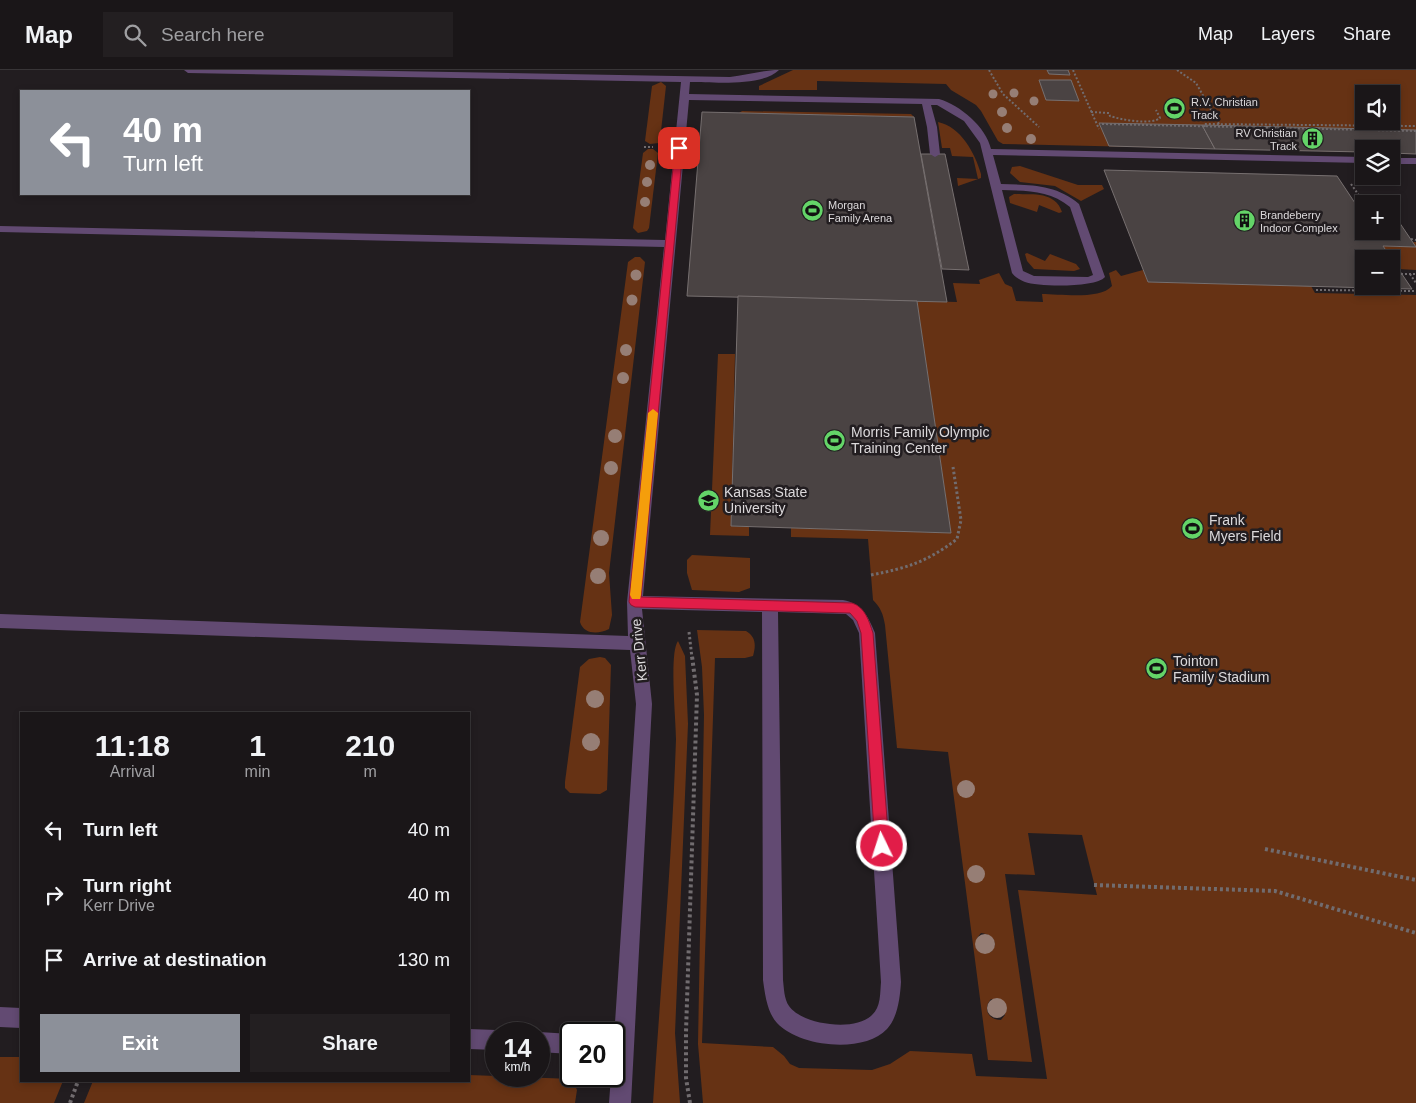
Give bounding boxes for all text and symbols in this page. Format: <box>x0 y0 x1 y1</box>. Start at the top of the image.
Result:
search box <box>103 12 453 57</box>
text: Map <box>25 21 73 48</box>
icon: search <box>121 21 149 49</box>
text: Search here <box>161 24 265 45</box>
text: Map <box>1198 24 1233 44</box>
text: Layers <box>1261 24 1315 44</box>
text: Share <box>1343 24 1391 44</box>
map controls <box>1355 85 1400 295</box>
button: sound <box>1355 85 1400 130</box>
sports icon: R.V. Christian Track <box>1163 96 1187 120</box>
place label: R.V. Christian Track <box>1191 96 1258 121</box>
icon: left <box>40 110 105 175</box>
text: 40 m <box>123 110 203 149</box>
pin <box>658 127 700 169</box>
place label: RV Christian Track <box>1235 127 1297 152</box>
building icon: RV Christian Track <box>1301 127 1325 151</box>
icon: arrive <box>665 134 693 162</box>
button: layers <box>1355 140 1400 185</box>
text: Turn left <box>123 151 203 176</box>
button: + <box>1355 195 1400 240</box>
sports icon: Morgan Family Arena <box>800 199 824 223</box>
place label: Morgan Family Arena <box>828 199 893 224</box>
building icon: Brandeberry Indoor Complex <box>1232 209 1256 233</box>
place label: Brandeberry Indoor Complex <box>1260 209 1338 234</box>
button: − <box>1355 250 1400 295</box>
place label: Morris Family Olympic Training Center <box>851 424 989 456</box>
sports icon: Morris Family Olympic Training Center <box>823 428 847 452</box>
place label: Kansas State University <box>724 484 807 516</box>
school or university icon: Kansas State University <box>696 488 720 512</box>
place label: Frank Myers Field <box>1209 512 1281 544</box>
sports icon: Frank Myers Field <box>1181 516 1205 540</box>
street label: Kerr Drive <box>628 618 650 682</box>
place label: Tointon Family Stadium <box>1173 653 1269 685</box>
sports icon: Tointon Family Stadium <box>1145 657 1169 681</box>
text: 11:18 <box>95 729 170 762</box>
text: 1 <box>249 729 266 762</box>
text: 210 <box>345 729 395 762</box>
text: Arrival <box>110 763 155 780</box>
text: min <box>245 763 270 780</box>
text: m <box>364 763 377 780</box>
icon: left <box>40 816 68 844</box>
text: Turn left <box>83 819 158 840</box>
text: 40 m <box>408 819 450 840</box>
position arrow <box>855 819 907 871</box>
text: Turn right <box>83 875 171 896</box>
icon: right <box>40 881 68 909</box>
text: 40 m <box>408 884 450 905</box>
text: Kerr Drive <box>83 897 155 914</box>
icon: arrive <box>40 946 68 974</box>
text: Arrive at destination <box>83 949 267 970</box>
text: 130 m <box>397 949 450 970</box>
button: Exit <box>40 1014 240 1072</box>
button: Share <box>250 1014 450 1072</box>
speed limit sign: 20 <box>560 1022 625 1087</box>
text: 14 <box>504 1034 531 1062</box>
text: km/h <box>504 1060 531 1074</box>

